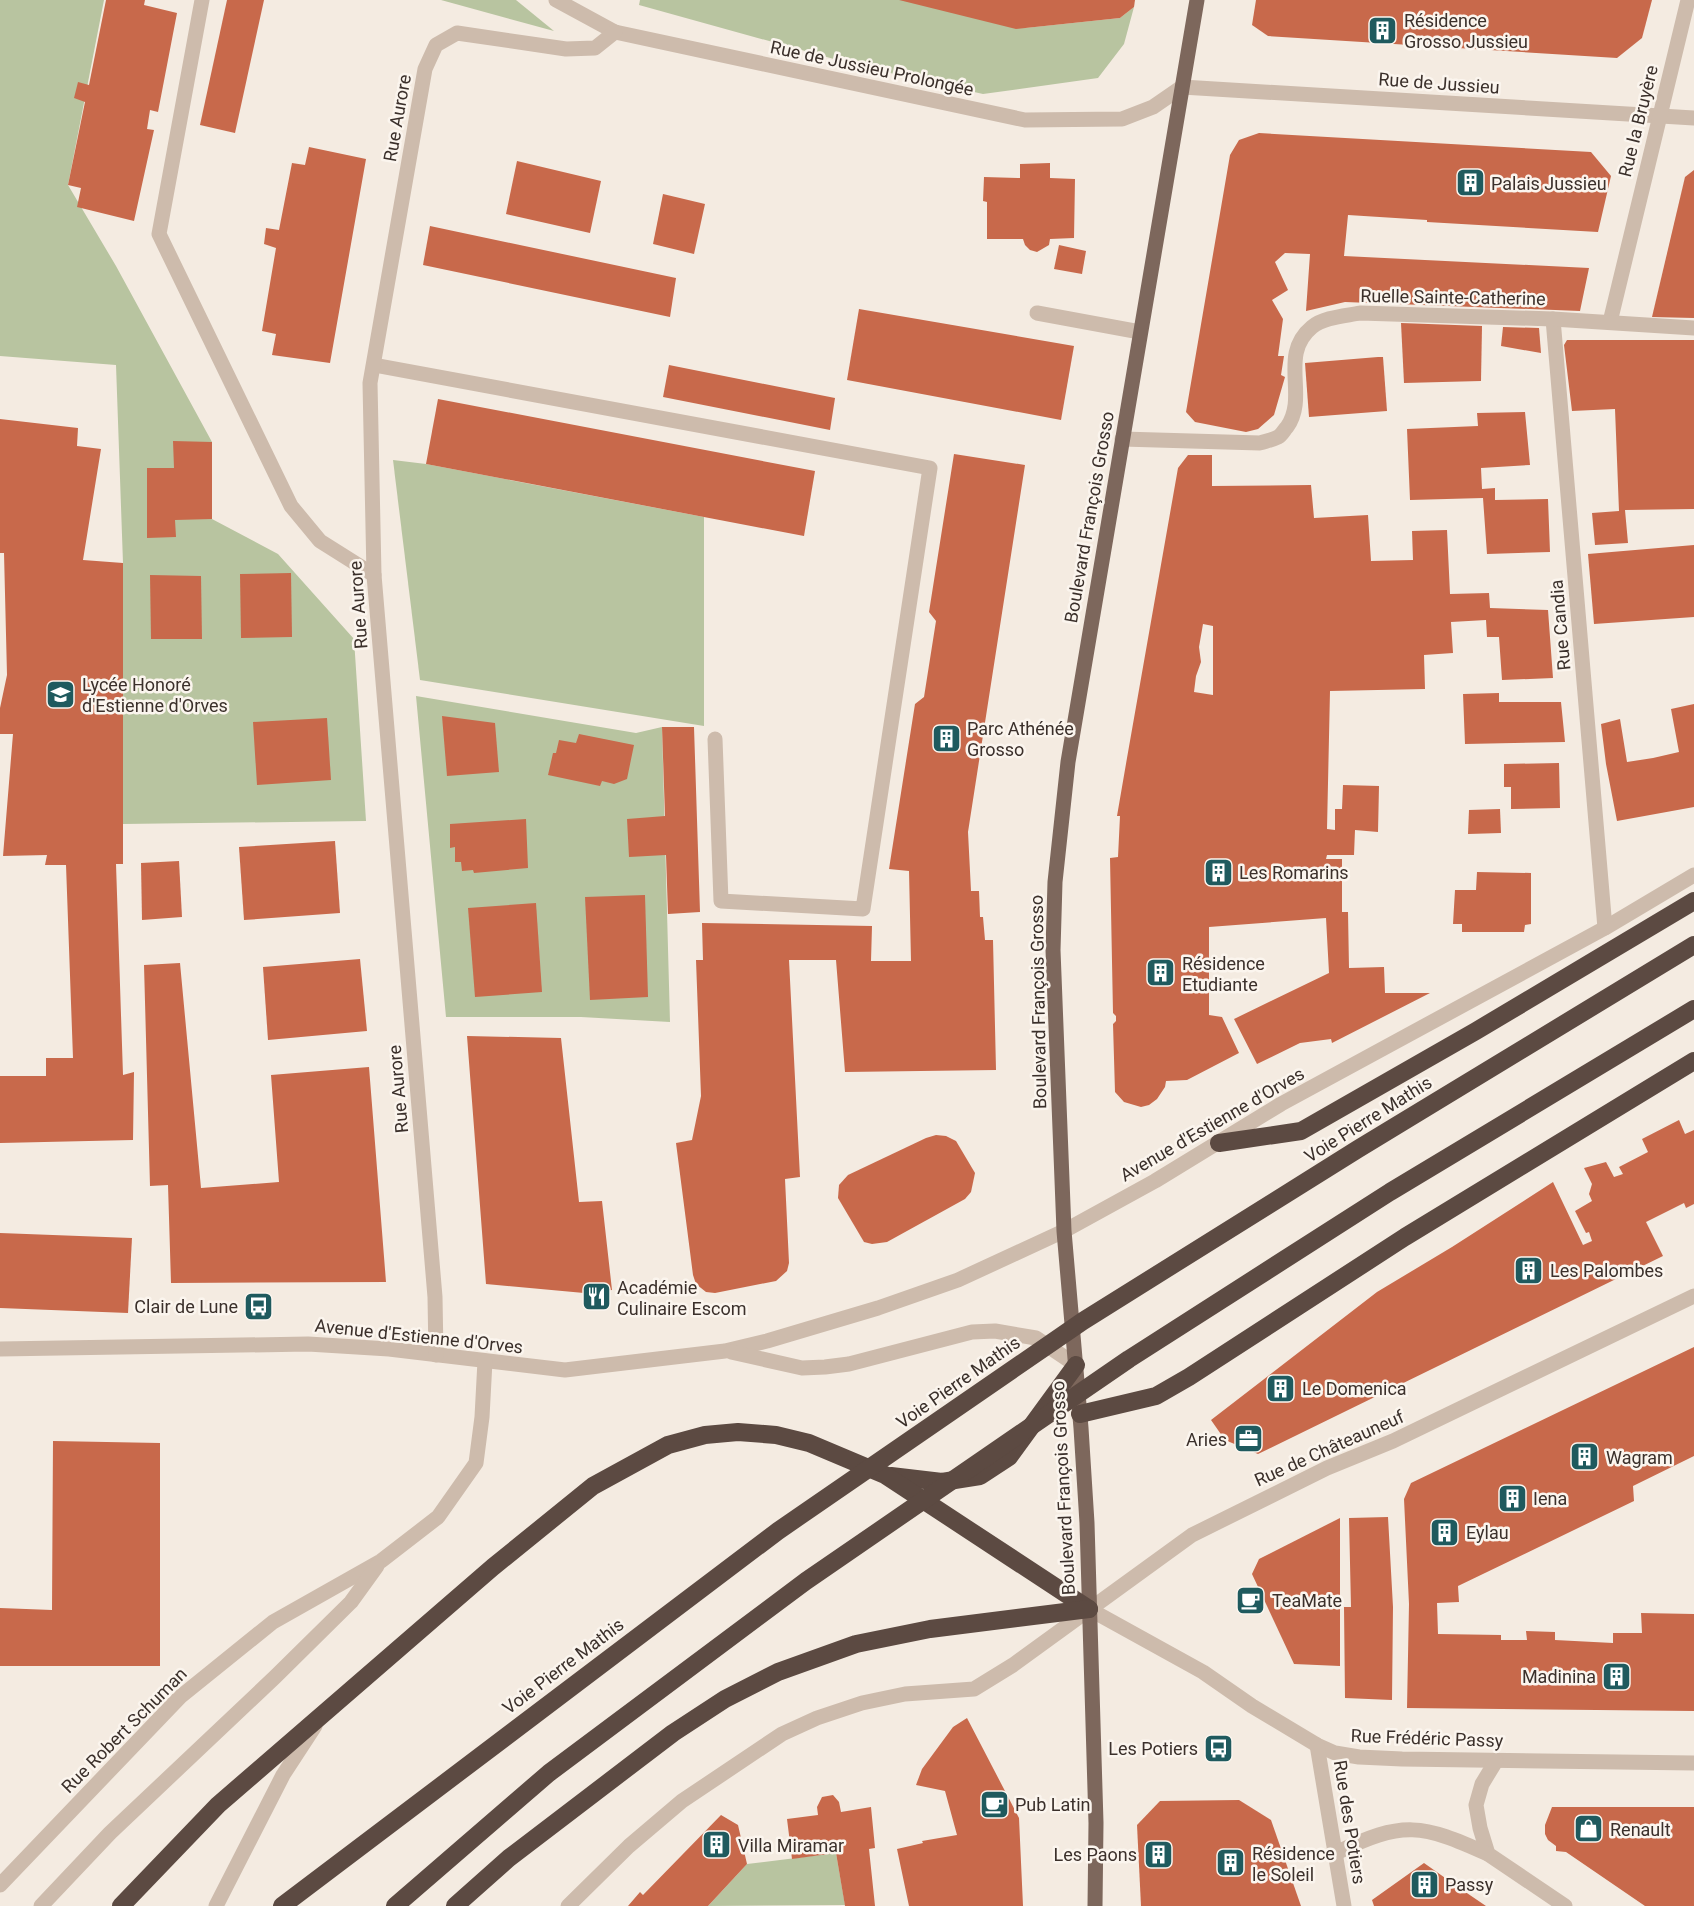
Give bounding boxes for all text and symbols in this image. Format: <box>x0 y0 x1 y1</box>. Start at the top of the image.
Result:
place label: Résidence Grosso Jussieu <box>1404 10 1528 52</box>
building icon: Résidence Grosso Jussieu <box>1367 14 1399 46</box>
street label: Rue de Jussieu Prolongée <box>768 36 976 100</box>
street label: Rue la Bruyère <box>1614 63 1662 179</box>
street label: Rue de Jussieu <box>1378 68 1500 98</box>
street label: Rue Aurore <box>379 73 415 163</box>
building icon: Palais Jussieu <box>1454 167 1486 199</box>
place label: Palais Jussieu <box>1491 173 1607 194</box>
street label: Ruelle Sainte-Catherine <box>1360 285 1546 309</box>
street label: Boulevard François Grosso <box>1060 410 1118 624</box>
street label: Rue Aurore <box>344 560 372 650</box>
street label: Rue Candia <box>1546 579 1574 671</box>
place label: Lycée Honoré d'Estienne d'Orves <box>82 674 228 716</box>
school or university icon: Lycée Honoré d'Estienne d'Orves <box>45 678 77 710</box>
place label: Parc Athénée Grosso <box>967 718 1074 760</box>
building icon: Parc Athénée Grosso <box>930 722 962 754</box>
building icon: Les Romarins <box>1202 856 1234 888</box>
place label: Les Romarins <box>1239 862 1349 883</box>
street label: Boulevard François Grosso <box>1026 895 1050 1109</box>
place label: Résidence Etudiante <box>1182 953 1265 995</box>
building icon: Résidence Etudiante <box>1145 957 1177 989</box>
street label: Rue Aurore <box>384 1044 412 1134</box>
street label: Avenue d'Estienne d'Orves <box>1116 1063 1308 1185</box>
street label: Voie Pierre Mathis <box>1301 1071 1435 1167</box>
building icon: Les Palombes <box>1513 1254 1545 1286</box>
place label: Les Palombes <box>1550 1260 1663 1281</box>
place label: Académie Culinaire Escom <box>617 1277 746 1319</box>
restaurant icon: Académie Culinaire Escom <box>580 1281 612 1313</box>
bus stop icon: Clair de Lune <box>243 1290 275 1322</box>
place label: Clair de Lune <box>134 1296 238 1317</box>
street label: Avenue d'Estienne d'Orves <box>314 1315 524 1357</box>
street label: Voie Pierre Mathis <box>892 1332 1024 1432</box>
building icon: Le Domenica <box>1265 1372 1297 1404</box>
place label: Le Domenica <box>1302 1378 1407 1399</box>
street label: Boulevard François Grosso <box>1047 1380 1079 1596</box>
street label: Rue de Châteauneuf <box>1251 1405 1408 1490</box>
office icon: Aries <box>1232 1423 1264 1455</box>
place label: Aries <box>1186 1429 1227 1450</box>
building icon: Wagram <box>1569 1441 1601 1473</box>
place label: Wagram <box>1606 1447 1673 1468</box>
building icon: Iena <box>1496 1482 1528 1514</box>
place label: Iena <box>1533 1488 1567 1509</box>
building icon: Eylau <box>1429 1516 1461 1548</box>
place label: Eylau <box>1466 1522 1509 1543</box>
cafe icon: TeaMate <box>1235 1584 1267 1616</box>
place label: TeaMate <box>1272 1590 1342 1611</box>
street label: Voie Pierre Mathis <box>498 1614 628 1718</box>
building icon: Madinina <box>1601 1660 1633 1692</box>
street label: Rue Robert Schuman <box>57 1663 191 1797</box>
place label: Madinina <box>1522 1666 1596 1687</box>
street label: Rue Frédéric Passy <box>1350 1725 1504 1751</box>
bus stop icon: Les Potiers <box>1203 1732 1235 1764</box>
place label: Les Potiers <box>1108 1738 1198 1759</box>
street label: Rue des Potiers <box>1330 1759 1370 1885</box>
cafe icon: Pub Latin <box>978 1788 1010 1820</box>
place label: Pub Latin <box>1015 1794 1091 1815</box>
shop icon: Renault <box>1573 1813 1605 1845</box>
place label: Renault <box>1610 1819 1671 1840</box>
building icon: Villa Miramar <box>701 1829 733 1861</box>
place label: Villa Miramar <box>738 1835 844 1856</box>
building icon: Les Paons <box>1142 1838 1174 1870</box>
place label: Résidence le Soleil <box>1252 1843 1335 1885</box>
place label: Les Paons <box>1053 1844 1137 1865</box>
building icon: Résidence le Soleil <box>1215 1847 1247 1879</box>
building icon: Passy <box>1408 1868 1440 1900</box>
place label: Passy <box>1445 1874 1494 1895</box>

